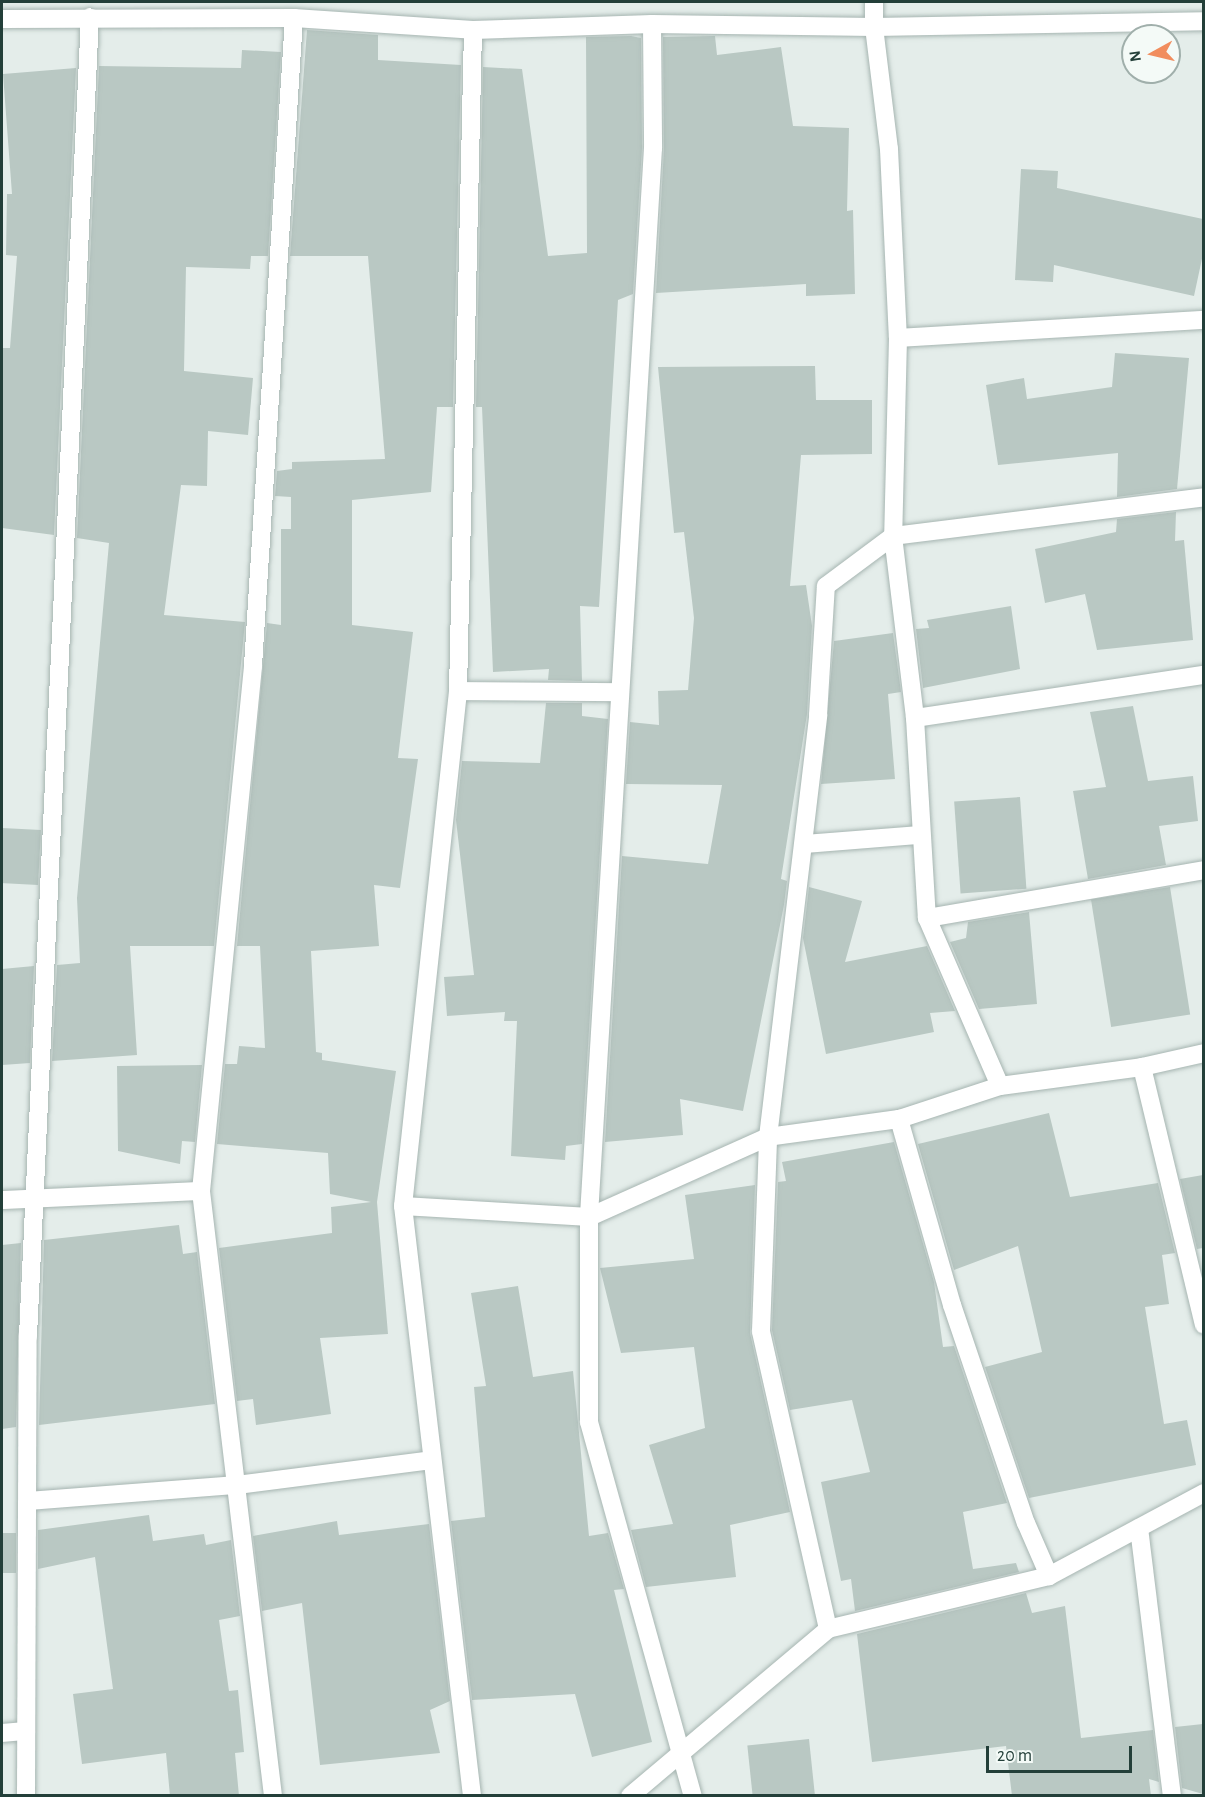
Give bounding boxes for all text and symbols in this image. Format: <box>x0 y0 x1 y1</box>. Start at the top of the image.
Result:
north arrow <box>1121 24 1181 84</box>
text: N <box>1126 50 1144 63</box>
scale bar <box>989 1734 1134 1772</box>
text: 20 m <box>997 1747 1032 1765</box>

